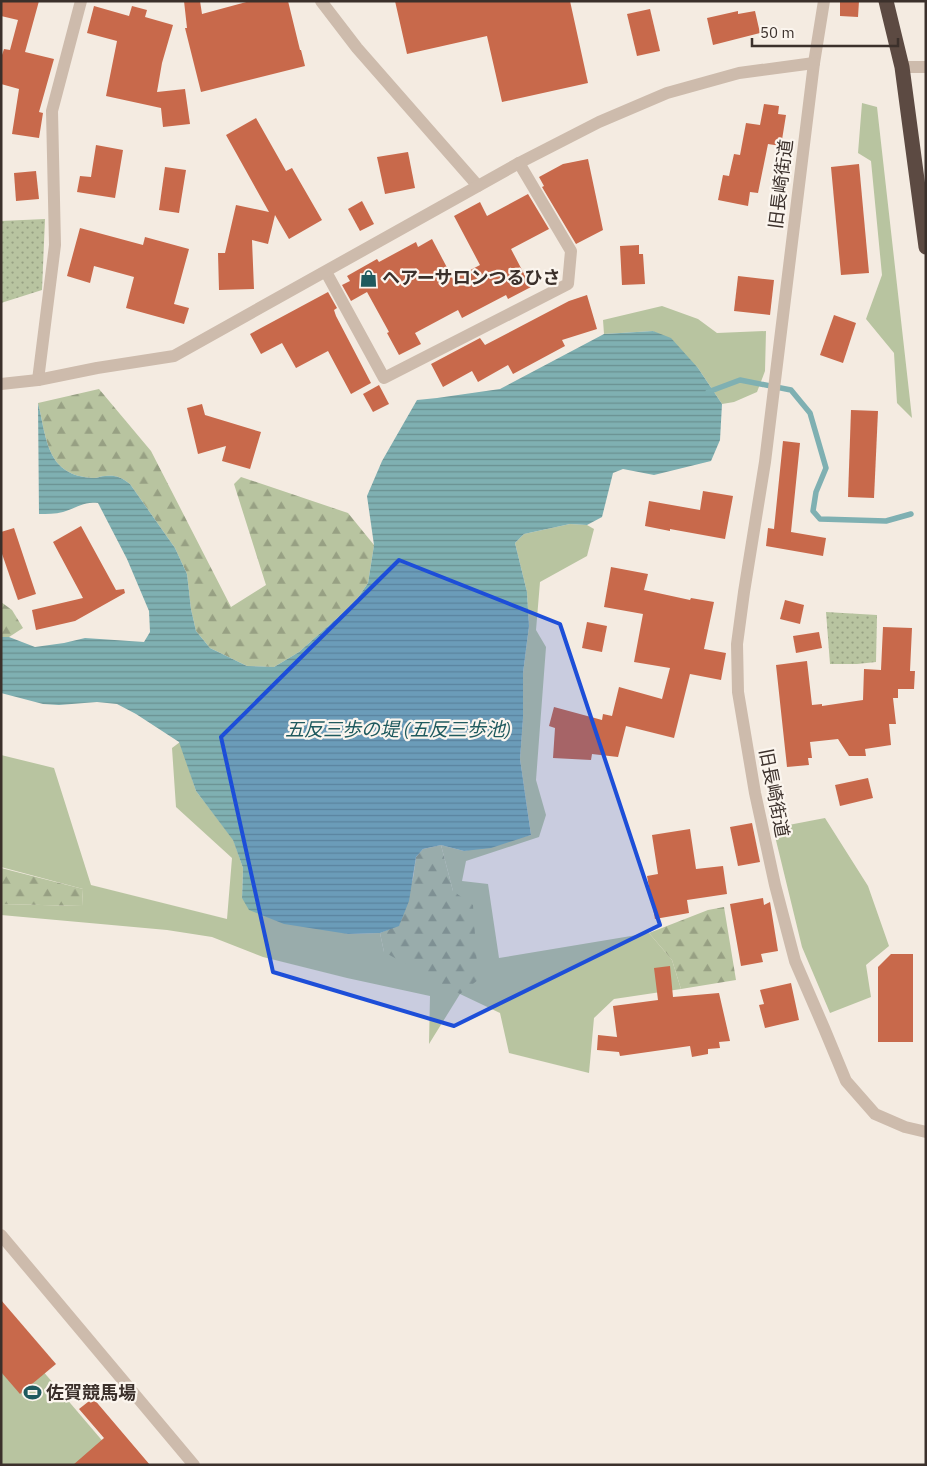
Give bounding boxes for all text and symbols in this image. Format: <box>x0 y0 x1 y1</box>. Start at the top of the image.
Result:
scale bar <box>752 15 898 47</box>
text: 50 m <box>760 23 795 42</box>
street label: 旧長崎街道 <box>764 138 797 230</box>
place label: ヘアーサロンつるひさ <box>382 266 561 289</box>
shop icon: ヘアーサロンつるひさ <box>358 268 378 288</box>
water label: 五反三歩の堤 (五反三歩池) <box>285 717 511 741</box>
street label: 旧長崎街道 <box>755 747 794 839</box>
place label: 佐賀競馬場 <box>46 1381 136 1404</box>
sports icon: 佐賀競馬場 <box>22 1383 42 1403</box>

